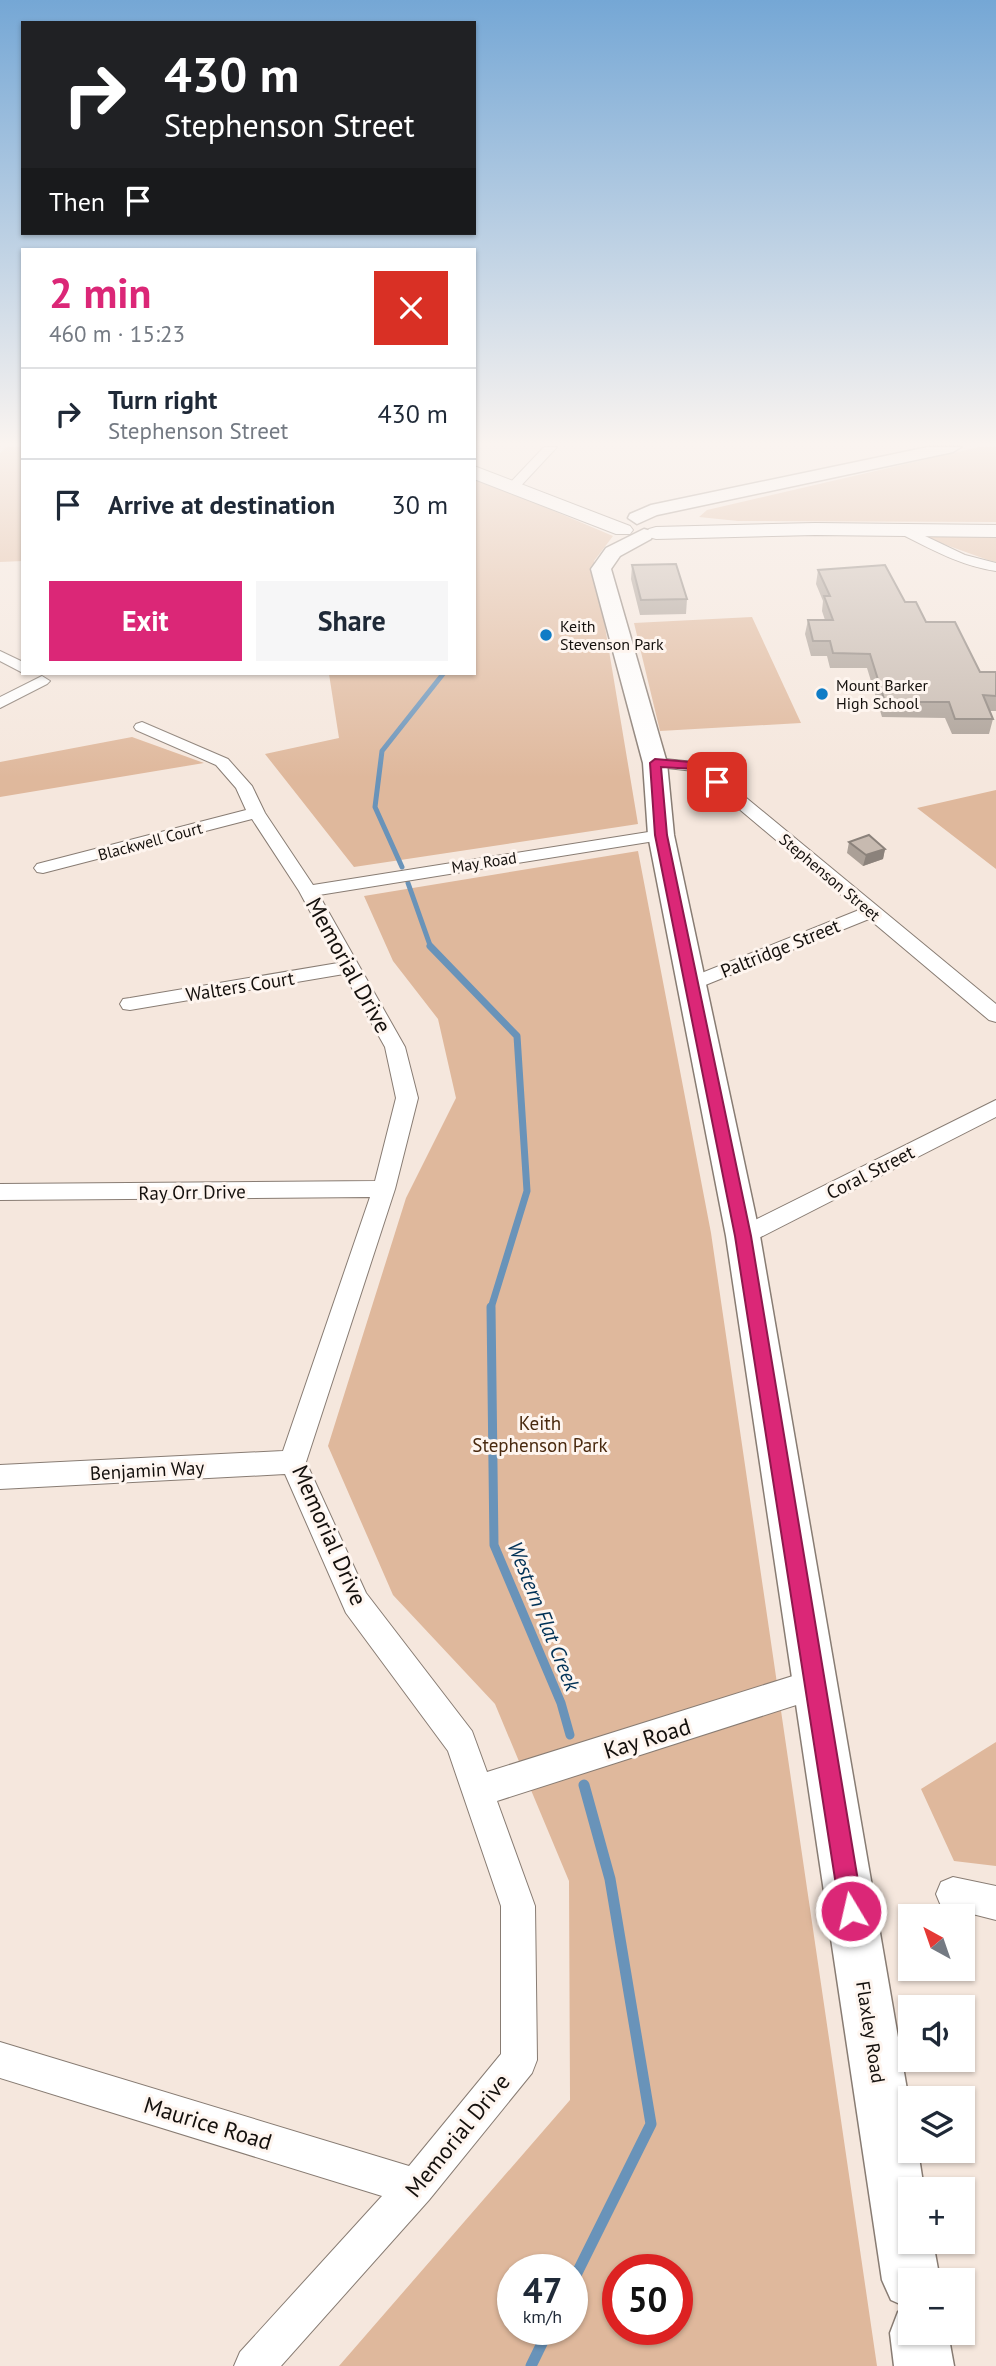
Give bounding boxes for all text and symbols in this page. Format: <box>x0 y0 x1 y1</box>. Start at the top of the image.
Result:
text: 430 m <box>164 42 299 106</box>
icon: right <box>49 49 140 140</box>
text: Stephenson Street <box>164 104 415 146</box>
icon: arrive <box>119 182 157 220</box>
text: Then <box>49 185 105 218</box>
text: 2 min <box>49 265 151 320</box>
button: close <box>374 271 448 345</box>
text: 460 m · 15:23 <box>49 319 185 348</box>
text: Turn right <box>108 383 217 416</box>
icon: right <box>49 395 87 433</box>
text: 430 m <box>377 397 448 430</box>
text: Stephenson Street <box>108 416 288 445</box>
icon: arrive <box>49 486 87 524</box>
text: Arrive at destination <box>108 488 335 521</box>
text: 30 m <box>392 488 448 521</box>
button: Exit <box>49 581 242 661</box>
button: Share <box>256 581 448 661</box>
place label: Keith Stevenson Park <box>560 616 664 654</box>
marker: Keith Stevenson Park <box>538 627 554 643</box>
place label: Mount Barker High School <box>836 675 929 713</box>
marker: Mount Barker High School <box>814 686 830 702</box>
pin <box>687 752 747 812</box>
icon: arrive <box>698 763 736 801</box>
street label: Blackwell Court <box>96 817 205 865</box>
street label: Stephenson Street <box>776 829 885 925</box>
street label: May Road <box>450 847 518 877</box>
street label: Memorial Drive <box>300 892 398 1038</box>
street label: Paltridge Street <box>717 913 844 983</box>
street label: Walters Court <box>184 966 296 1006</box>
street label: Coral Street <box>822 1139 918 1204</box>
street label: Ray Orr Drive <box>138 1179 246 1205</box>
park label: Keith Stephenson Park <box>472 1411 608 1457</box>
street label: Benjamin Way <box>89 1455 205 1485</box>
street label: Memorial Drive <box>286 1460 374 1610</box>
water label: Western Flat Creek <box>502 1537 587 1696</box>
street label: Kay Road <box>600 1711 694 1765</box>
position arrow <box>814 1874 888 1948</box>
north arrow <box>898 1904 975 1981</box>
map controls <box>898 1904 975 2345</box>
street label: Flaxley Road <box>851 1979 891 2085</box>
button: sound <box>898 1995 975 2072</box>
street label: Memorial Drive <box>398 2067 516 2203</box>
button: layers <box>898 2086 975 2163</box>
street label: Maurice Road <box>140 2090 276 2156</box>
button: + <box>898 2177 975 2254</box>
speed limit sign: 50 <box>602 2254 693 2345</box>
text: 47 <box>523 2267 562 2313</box>
button: − <box>898 2268 975 2345</box>
text: km/h <box>523 2305 562 2328</box>

